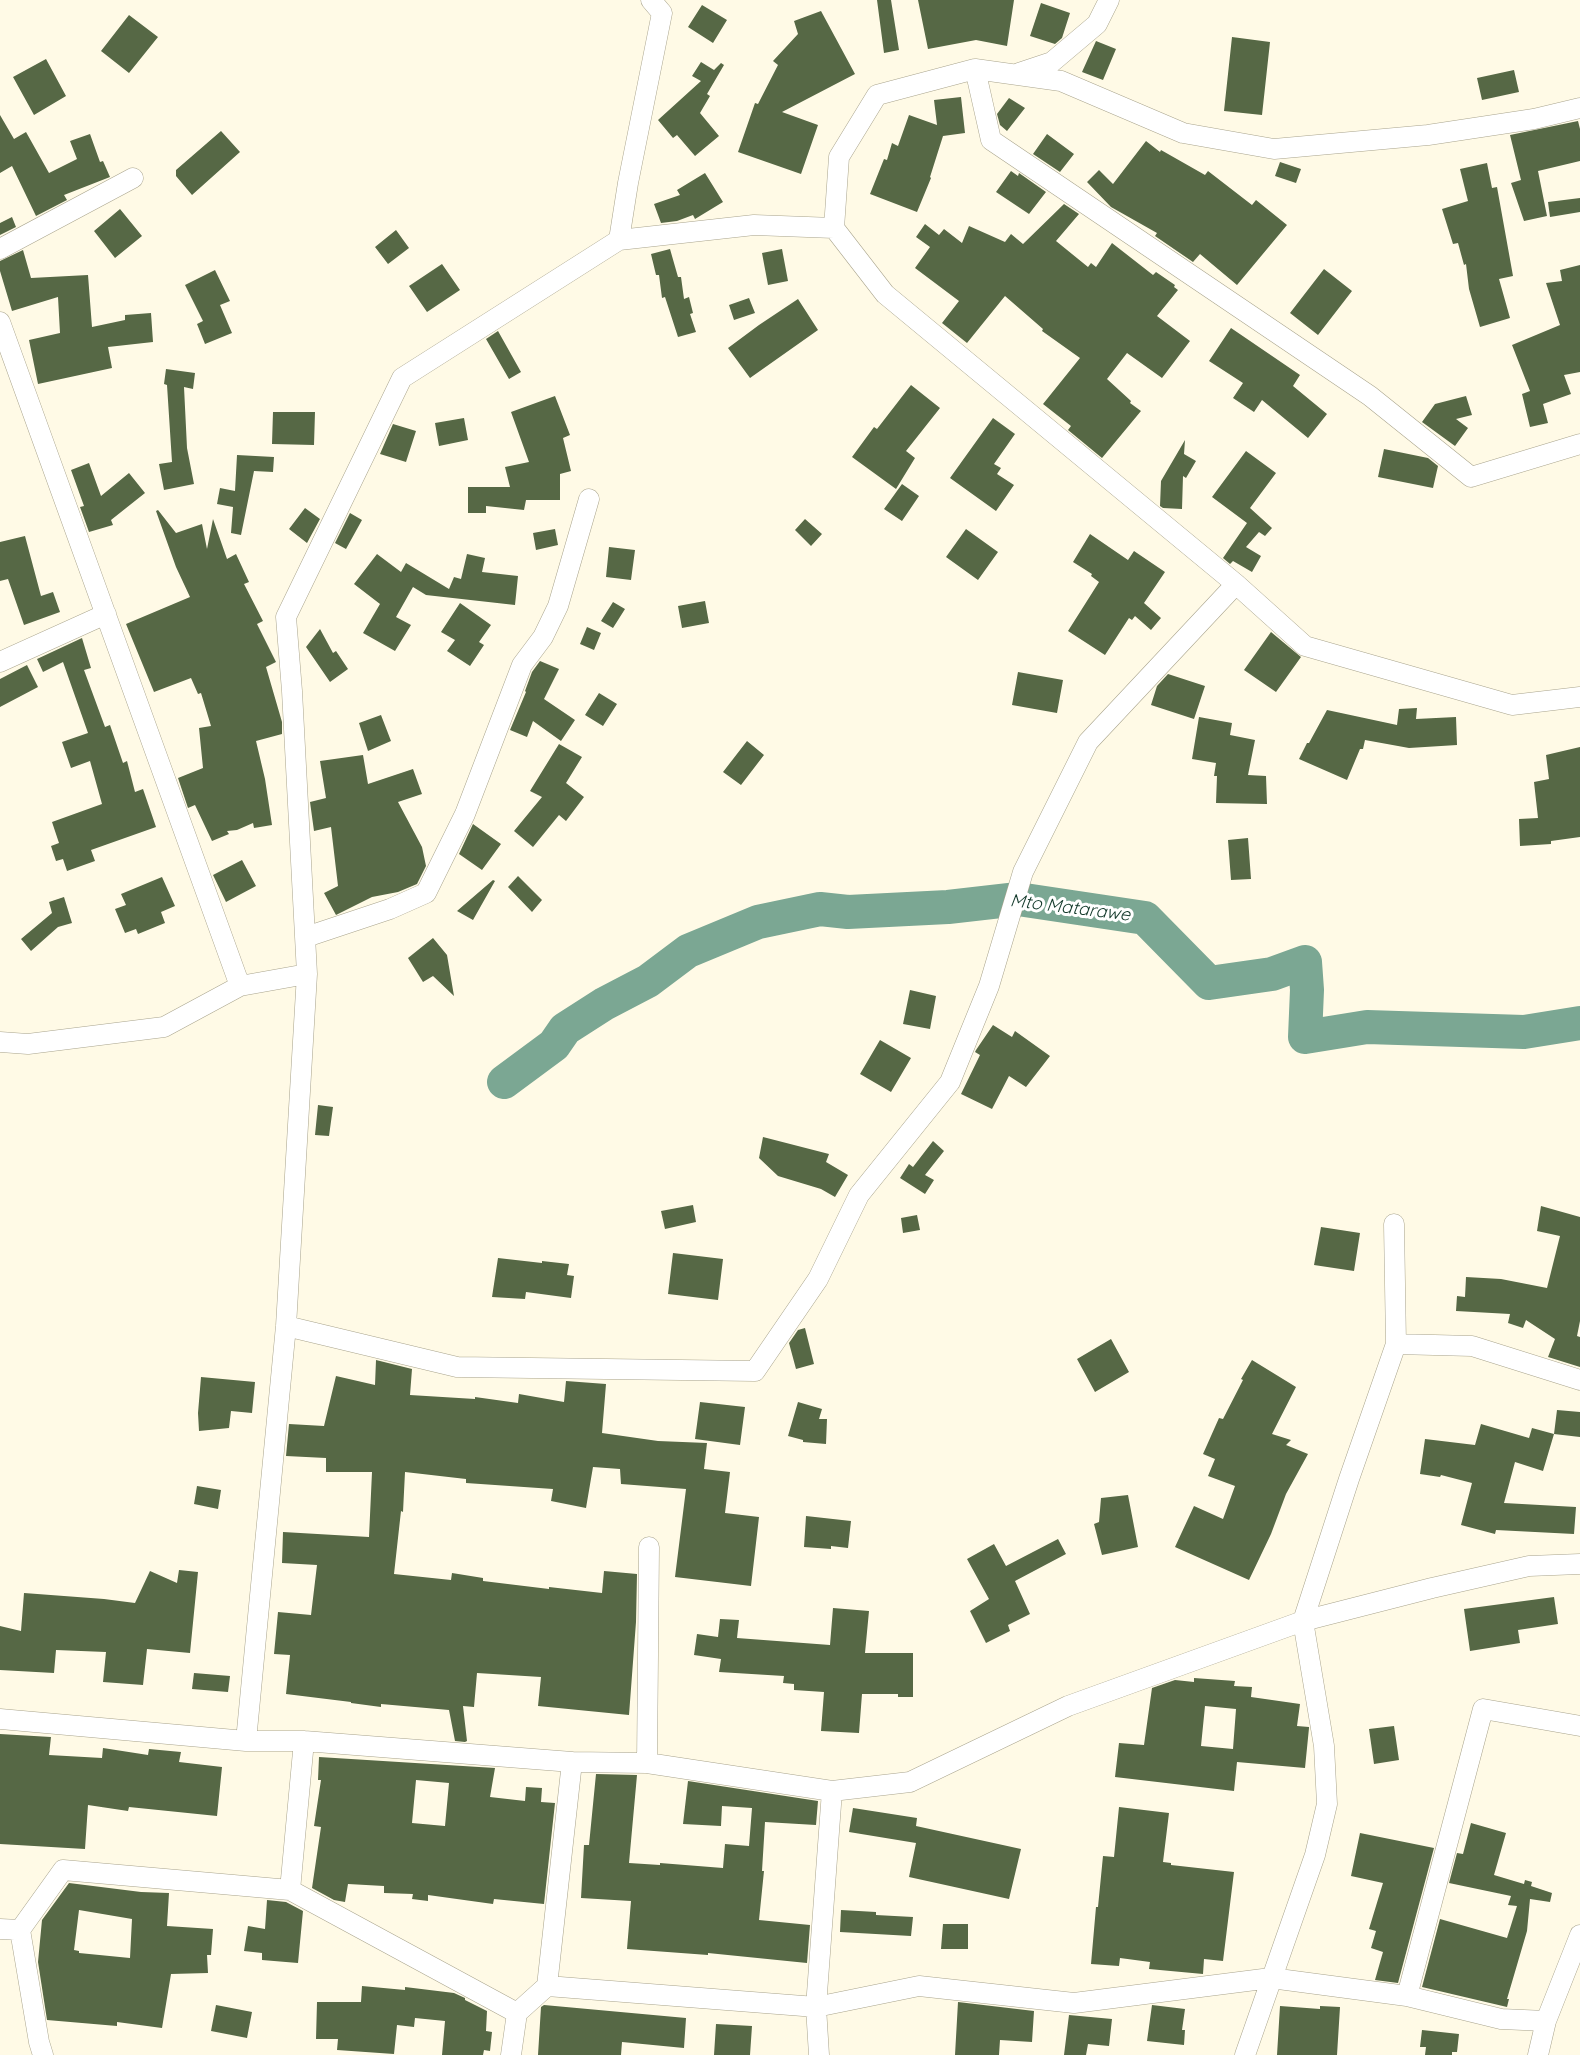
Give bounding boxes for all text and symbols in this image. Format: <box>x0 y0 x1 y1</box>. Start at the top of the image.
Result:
water label: Mto Matarawe <box>1009 890 1131 926</box>

